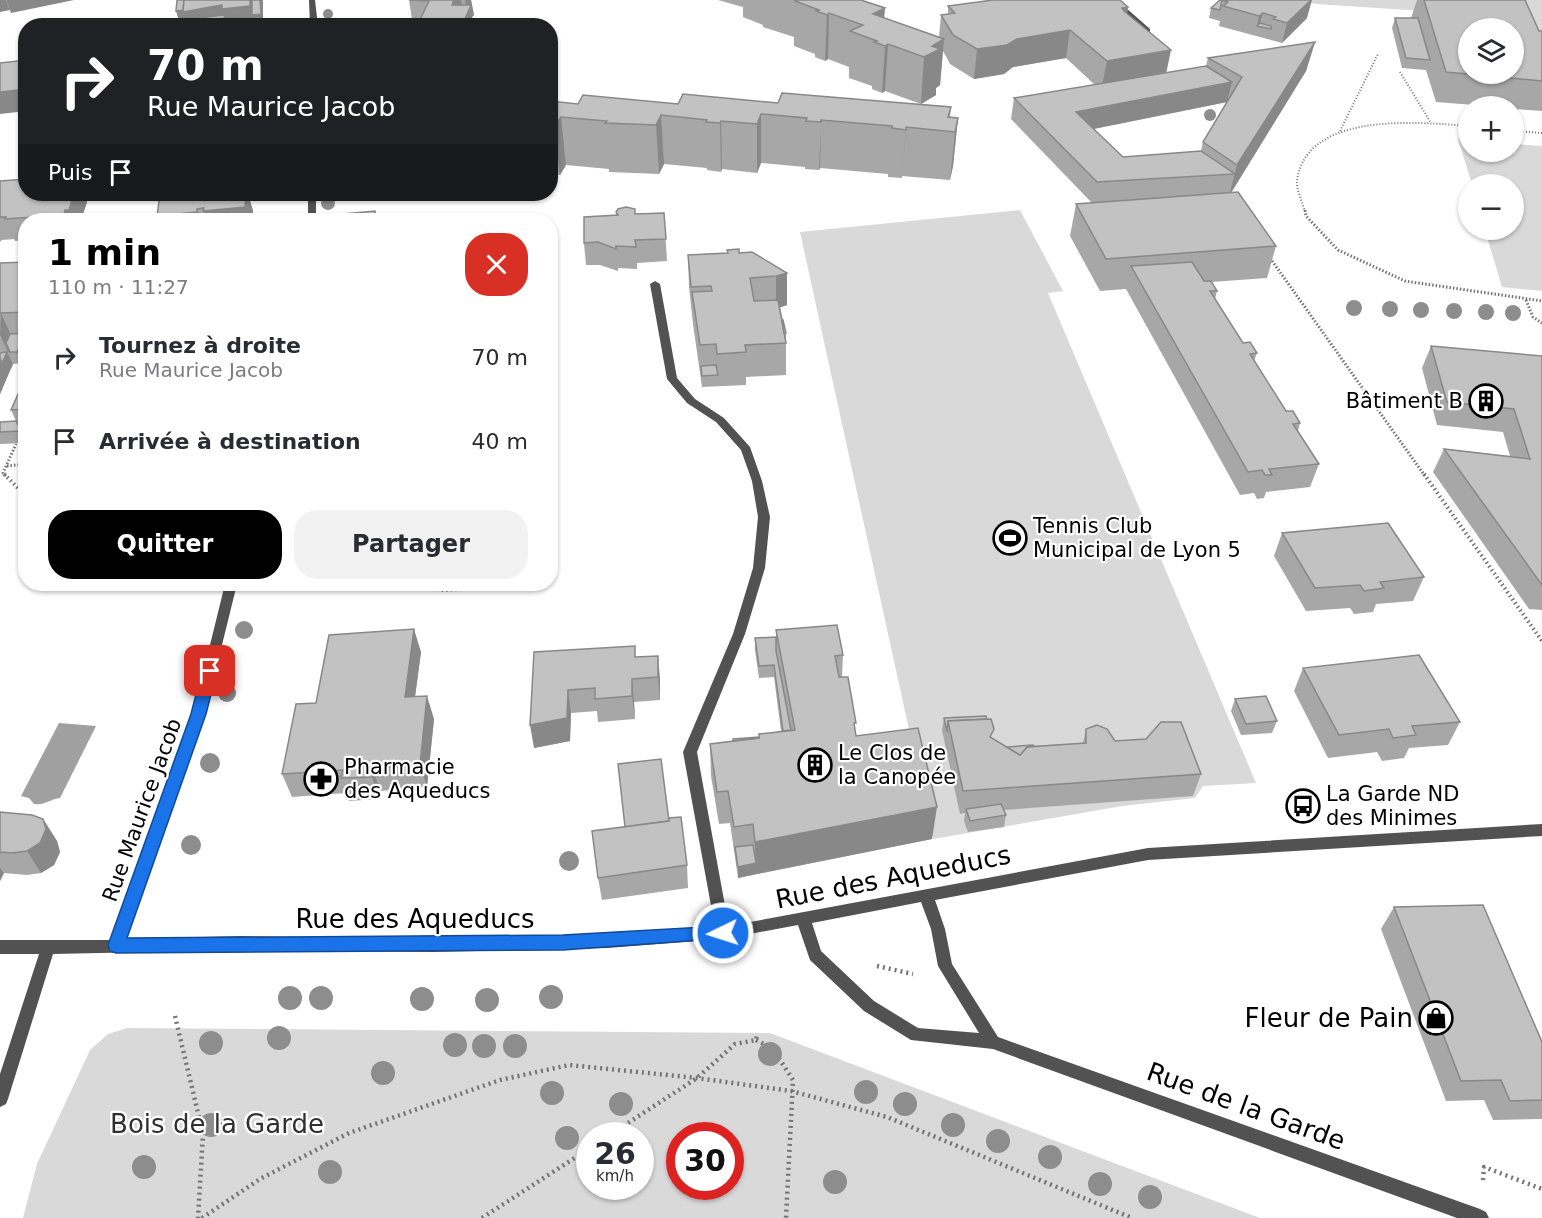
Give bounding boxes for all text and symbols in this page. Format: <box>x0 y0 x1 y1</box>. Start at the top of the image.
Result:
map controls <box>1458 18 1524 240</box>
button: layers <box>1458 18 1524 84</box>
text: 70 m <box>147 41 264 90</box>
icon: right <box>48 42 126 120</box>
text: Rue Maurice Jacob <box>147 91 395 122</box>
button: + <box>1458 96 1524 162</box>
icon: arrive <box>104 156 137 189</box>
text: Puis <box>48 160 92 185</box>
button: − <box>1458 174 1524 240</box>
text: 1 min <box>48 232 161 273</box>
button: close <box>465 233 528 296</box>
text: 110 m · 11:27 <box>48 275 189 299</box>
text: Tournez à droite <box>99 333 301 358</box>
icon: right <box>48 341 81 374</box>
text: 70 m <box>472 345 528 370</box>
text: Rue Maurice Jacob <box>99 358 283 382</box>
building icon: Bâtiment B <box>1468 383 1504 419</box>
place label: Bâtiment B <box>1346 389 1463 413</box>
icon: arrive <box>48 425 81 458</box>
text: Arrivée à destination <box>99 429 361 454</box>
text: 40 m <box>472 429 528 454</box>
button: Quitter <box>48 510 282 579</box>
button: Partager <box>294 510 528 579</box>
place label: Tennis Club Municipal de Lyon 5 <box>1032 514 1241 562</box>
sports icon: Tennis Club Municipal de Lyon 5 <box>992 520 1028 556</box>
pin <box>184 645 235 696</box>
icon: arrive <box>193 654 226 687</box>
street label: Rue Maurice Jacob <box>98 715 186 905</box>
place label: Le Clos de la Canopée <box>838 741 956 789</box>
building icon: Le Clos de la Canopée <box>797 747 833 783</box>
place label: Pharmacie des Aqueducs <box>344 755 491 803</box>
pharmacy icon: Pharmacie des Aqueducs <box>303 761 339 797</box>
place label: La Garde ND des Minimes <box>1326 782 1459 830</box>
bus stop icon: La Garde ND des Minimes <box>1285 788 1321 824</box>
street label: Rue des Aqueducs <box>773 839 1013 915</box>
position arrow <box>691 901 755 965</box>
street label: Rue des Aqueducs <box>295 904 535 934</box>
shop icon: Fleur de Pain <box>1418 1000 1454 1036</box>
place label: Fleur de Pain <box>1244 1003 1413 1033</box>
street label: Rue de la Garde <box>1143 1056 1349 1156</box>
park label: Bois de la Garde <box>110 1109 324 1139</box>
speed limit sign: 30 <box>666 1122 744 1200</box>
text: 26 <box>594 1136 636 1171</box>
text: km/h <box>596 1167 634 1185</box>

